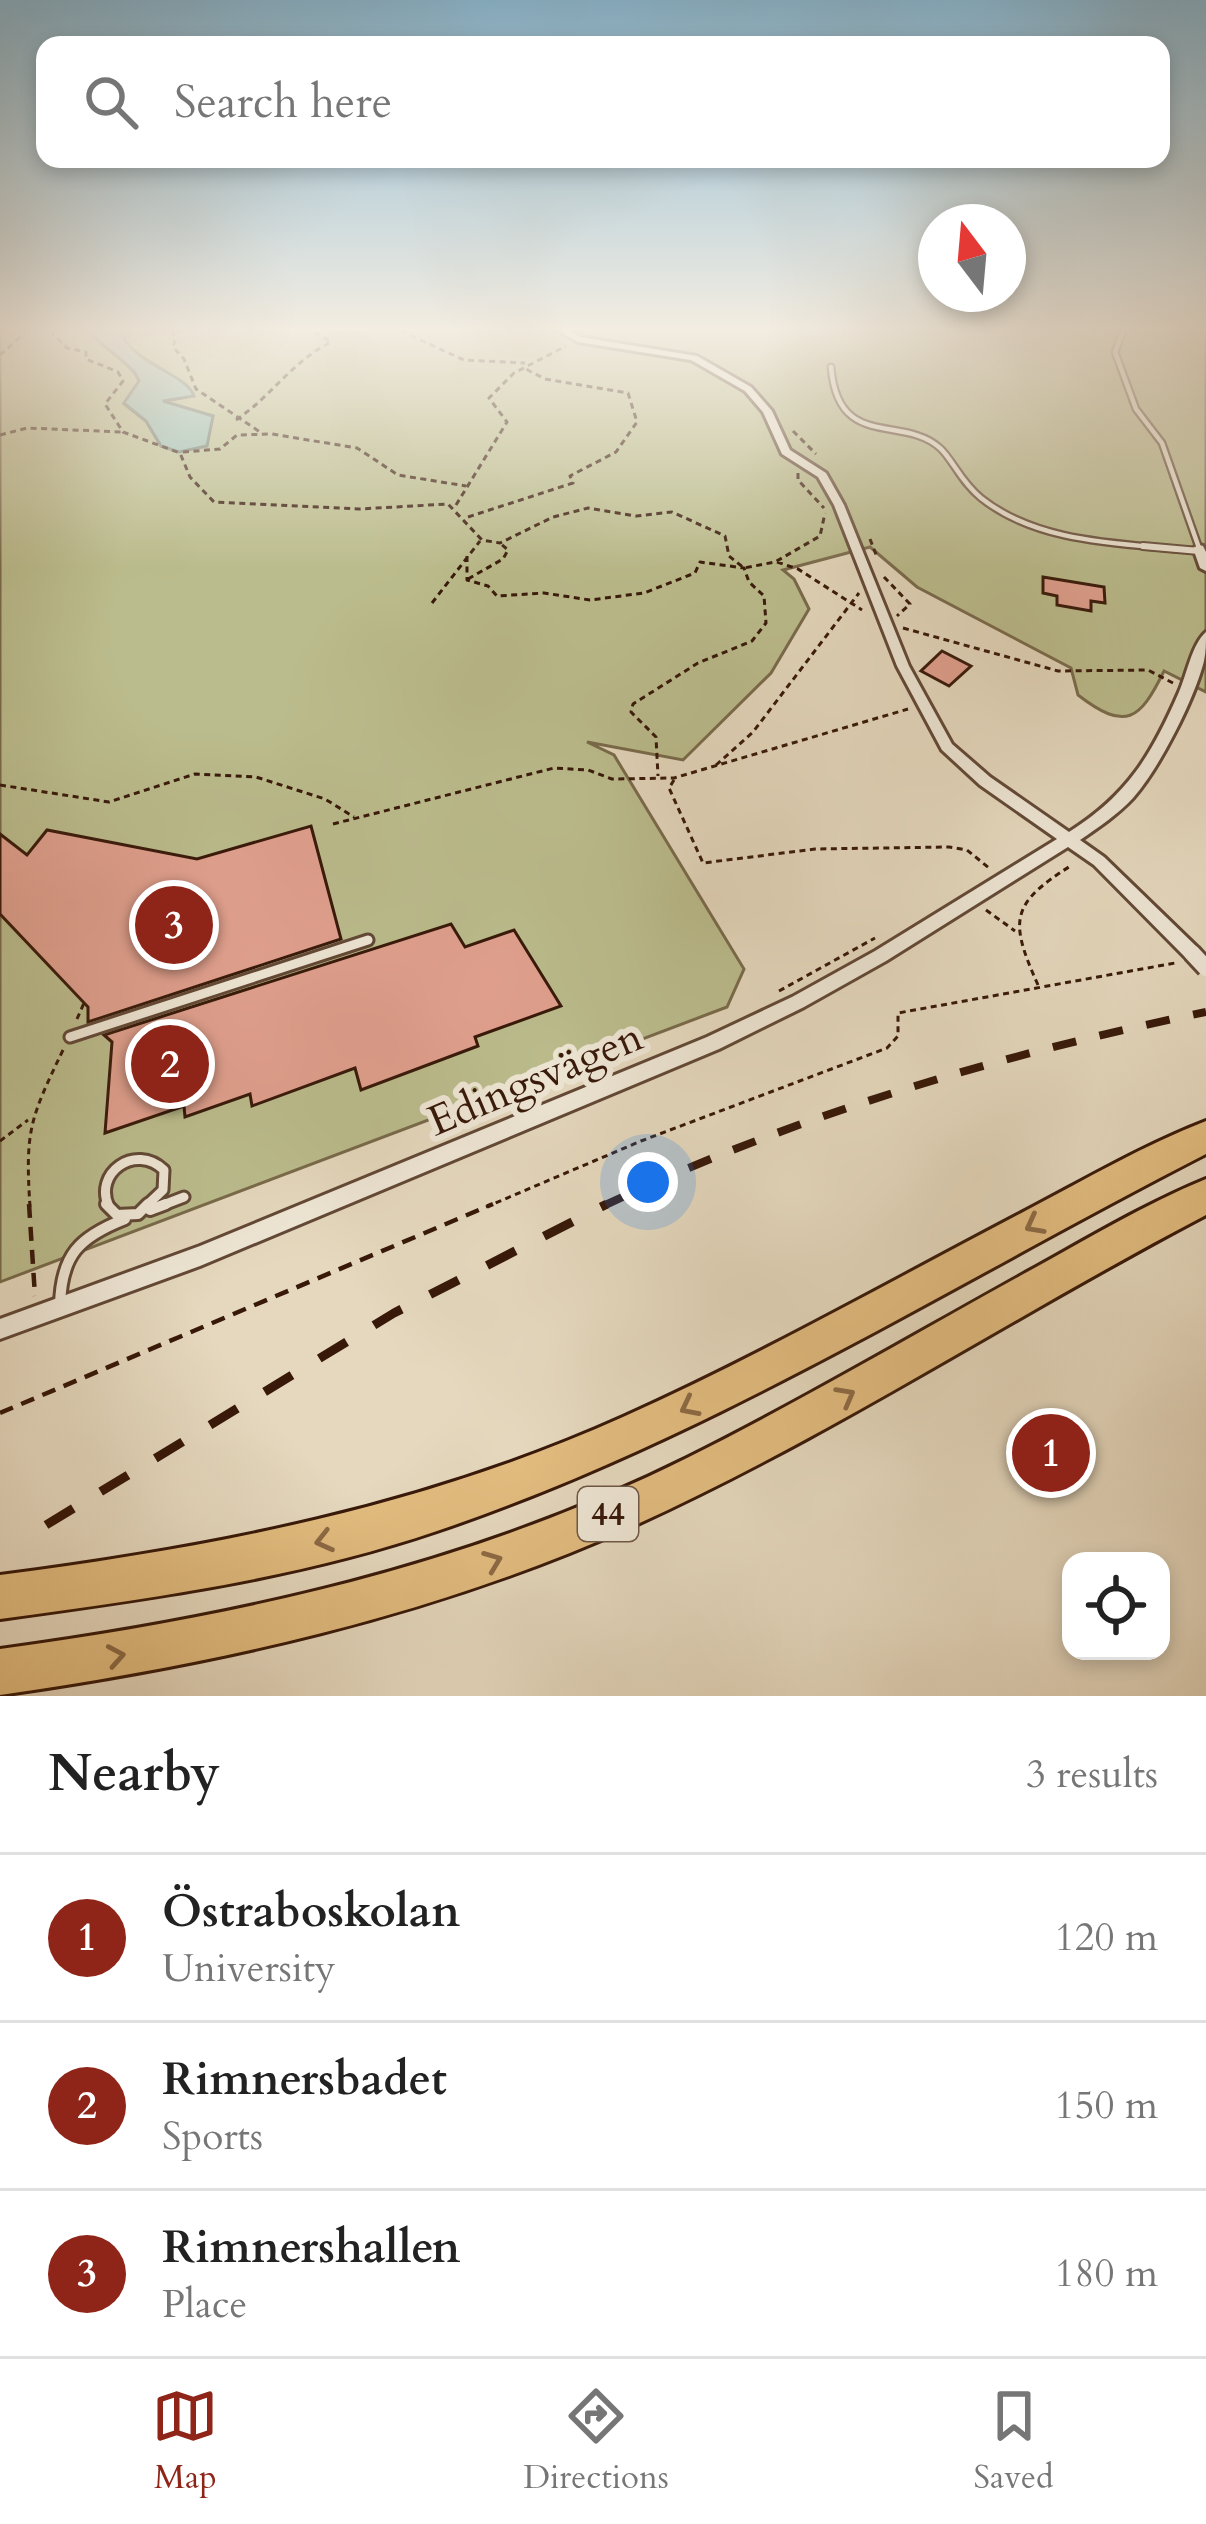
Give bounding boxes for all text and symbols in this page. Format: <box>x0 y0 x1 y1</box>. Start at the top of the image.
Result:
search box <box>36 36 1170 168</box>
icon: search <box>78 69 144 135</box>
text: Search here <box>174 72 392 133</box>
north arrow <box>918 204 1026 312</box>
pin: 3 <box>135 880 213 970</box>
street label: Edingsvägen <box>419 1008 651 1150</box>
pin: 2 <box>131 1019 209 1109</box>
your location <box>618 1152 678 1212</box>
one-way arrow <box>1025 1211 1046 1234</box>
one-way arrow <box>833 1387 855 1410</box>
one-way arrow <box>680 1393 701 1417</box>
pin: 1 <box>1012 1408 1090 1498</box>
road number: 44 <box>578 1487 638 1541</box>
one-way arrow <box>314 1527 334 1552</box>
one-way arrow <box>482 1551 503 1576</box>
map controls <box>1062 1552 1170 1660</box>
button: locate <box>1062 1552 1170 1660</box>
one-way arrow <box>106 1645 126 1670</box>
text: Nearby <box>48 1739 220 1809</box>
text: 3 results <box>1026 1748 1158 1801</box>
text: Östraboskolan <box>162 1881 460 1942</box>
text: 1 <box>77 1911 97 1964</box>
text: 120 m <box>1055 1911 1158 1964</box>
text: University <box>162 1942 336 1995</box>
text: Rimnersbadet <box>162 2049 447 2110</box>
text: 2 <box>77 2079 97 2132</box>
text: 150 m <box>1055 2079 1158 2132</box>
text: Sports <box>162 2110 263 2163</box>
text: Rimnershallen <box>162 2217 460 2278</box>
text: 3 <box>77 2247 97 2300</box>
text: 180 m <box>1055 2247 1158 2300</box>
text: Place <box>162 2278 247 2331</box>
tab: Map <box>152 2383 218 2500</box>
tab: Directions <box>523 2383 669 2500</box>
tab: Saved <box>974 2383 1054 2500</box>

